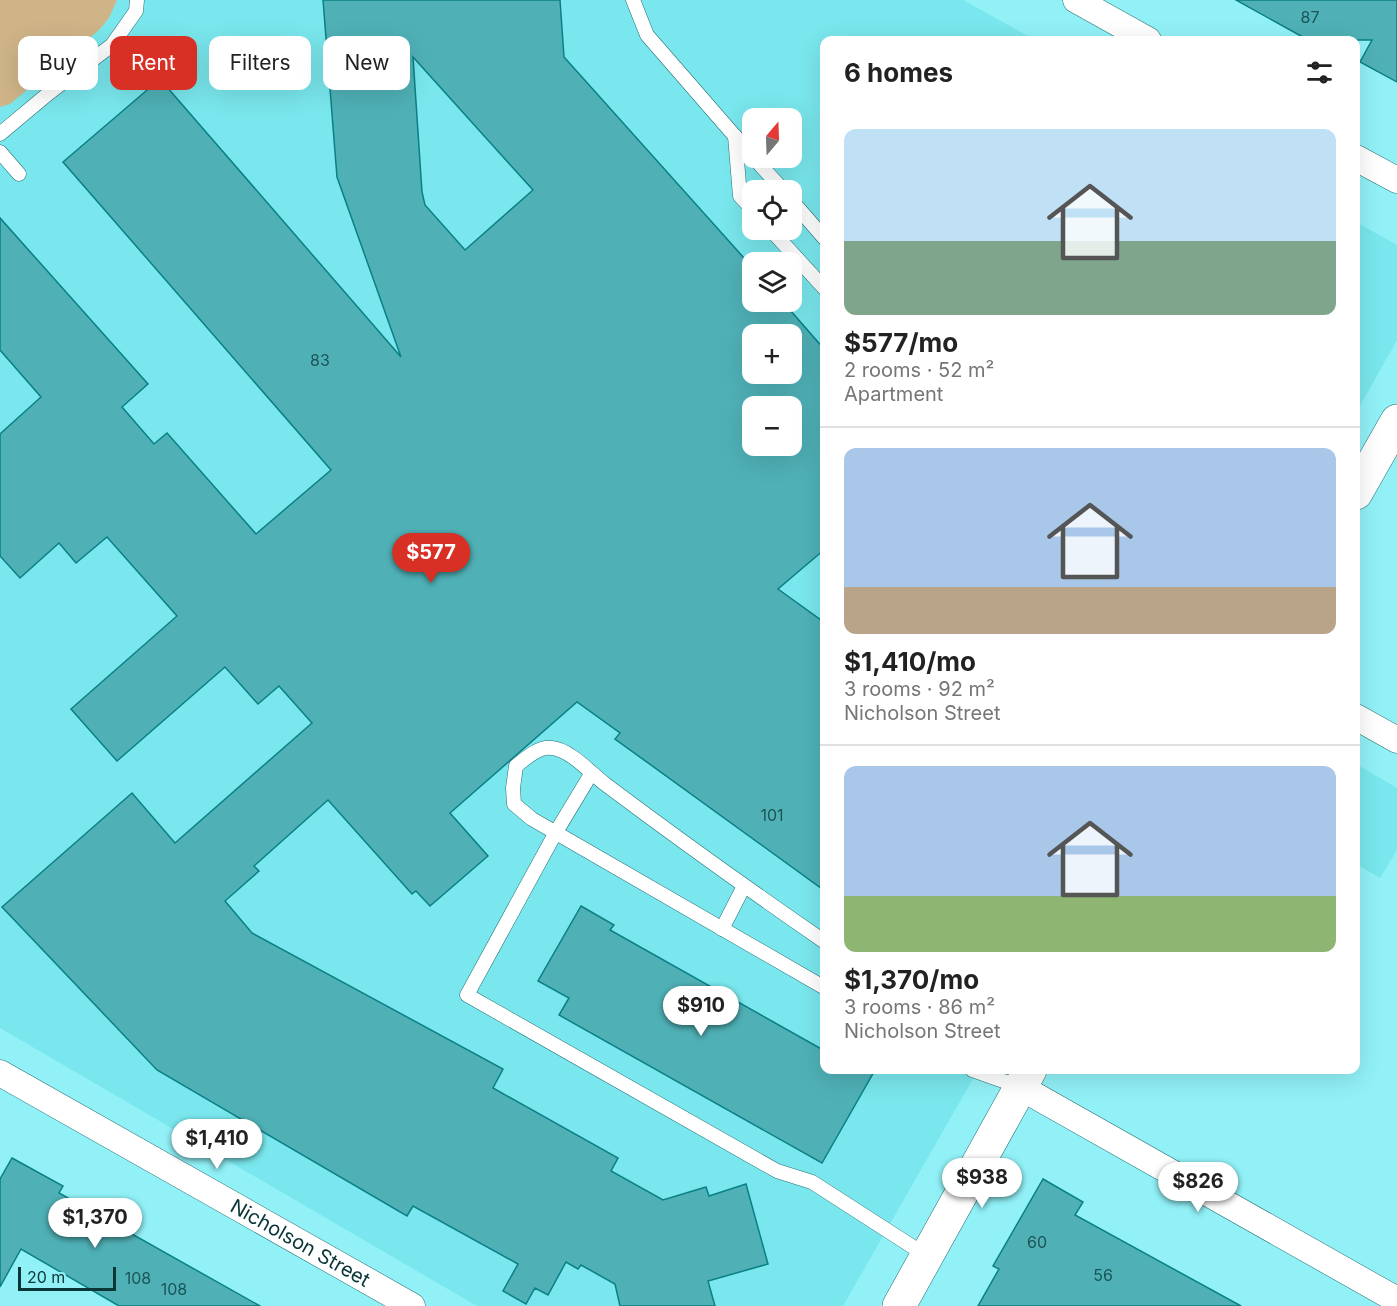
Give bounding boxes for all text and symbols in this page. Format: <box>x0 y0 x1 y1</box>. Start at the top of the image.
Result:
house number: 87 <box>1301 7 1319 27</box>
chip: Buy <box>18 36 98 90</box>
chip: Rent <box>110 36 197 90</box>
chip: Filters <box>209 36 311 90</box>
chip: New <box>323 36 410 90</box>
icon: filters <box>1303 56 1336 89</box>
text: 6 homes <box>844 57 953 88</box>
north arrow <box>742 108 802 168</box>
map controls <box>742 108 802 456</box>
icon: home <box>1036 168 1144 276</box>
button: locate <box>742 180 802 240</box>
button: layers <box>742 252 802 312</box>
button: + <box>742 324 802 384</box>
text: $577/mo <box>844 327 958 358</box>
house number: 83 <box>310 350 330 370</box>
text: 2 rooms · 52 m² <box>844 358 994 382</box>
text: Apartment <box>844 382 943 406</box>
button: − <box>742 396 802 456</box>
icon: home <box>1036 487 1144 595</box>
pin: $577 <box>395 533 467 584</box>
text: $577 <box>406 540 456 564</box>
text: $1,410/mo <box>844 646 976 677</box>
text: 3 rooms · 92 m² <box>844 677 995 701</box>
text: Nicholson Street <box>844 701 1000 725</box>
house number: 101 <box>760 805 784 825</box>
icon: home <box>1036 805 1144 913</box>
text: $1,370/mo <box>844 964 979 995</box>
pin: $910 <box>665 986 737 1037</box>
text: $910 <box>677 993 725 1017</box>
text: 3 rooms · 86 m² <box>844 995 995 1019</box>
text: Nicholson Street <box>844 1019 1000 1043</box>
pin: $1,410 <box>168 1119 266 1170</box>
text: $1,410 <box>185 1126 249 1150</box>
pin: $938 <box>946 1158 1018 1209</box>
pin: $826 <box>1162 1162 1234 1213</box>
text: $938 <box>956 1165 1008 1189</box>
text: $826 <box>1172 1169 1224 1193</box>
street label: Nicholson Street <box>226 1194 375 1292</box>
pin: $1,370 <box>46 1198 144 1249</box>
text: $1,370 <box>62 1205 128 1229</box>
house number: 60 <box>1027 1232 1047 1252</box>
scale bar <box>18 1264 116 1292</box>
house number: 56 <box>1093 1265 1113 1285</box>
text: 20 m <box>27 1267 65 1287</box>
house number: 108 <box>125 1268 151 1288</box>
house number: 108 <box>161 1279 187 1299</box>

